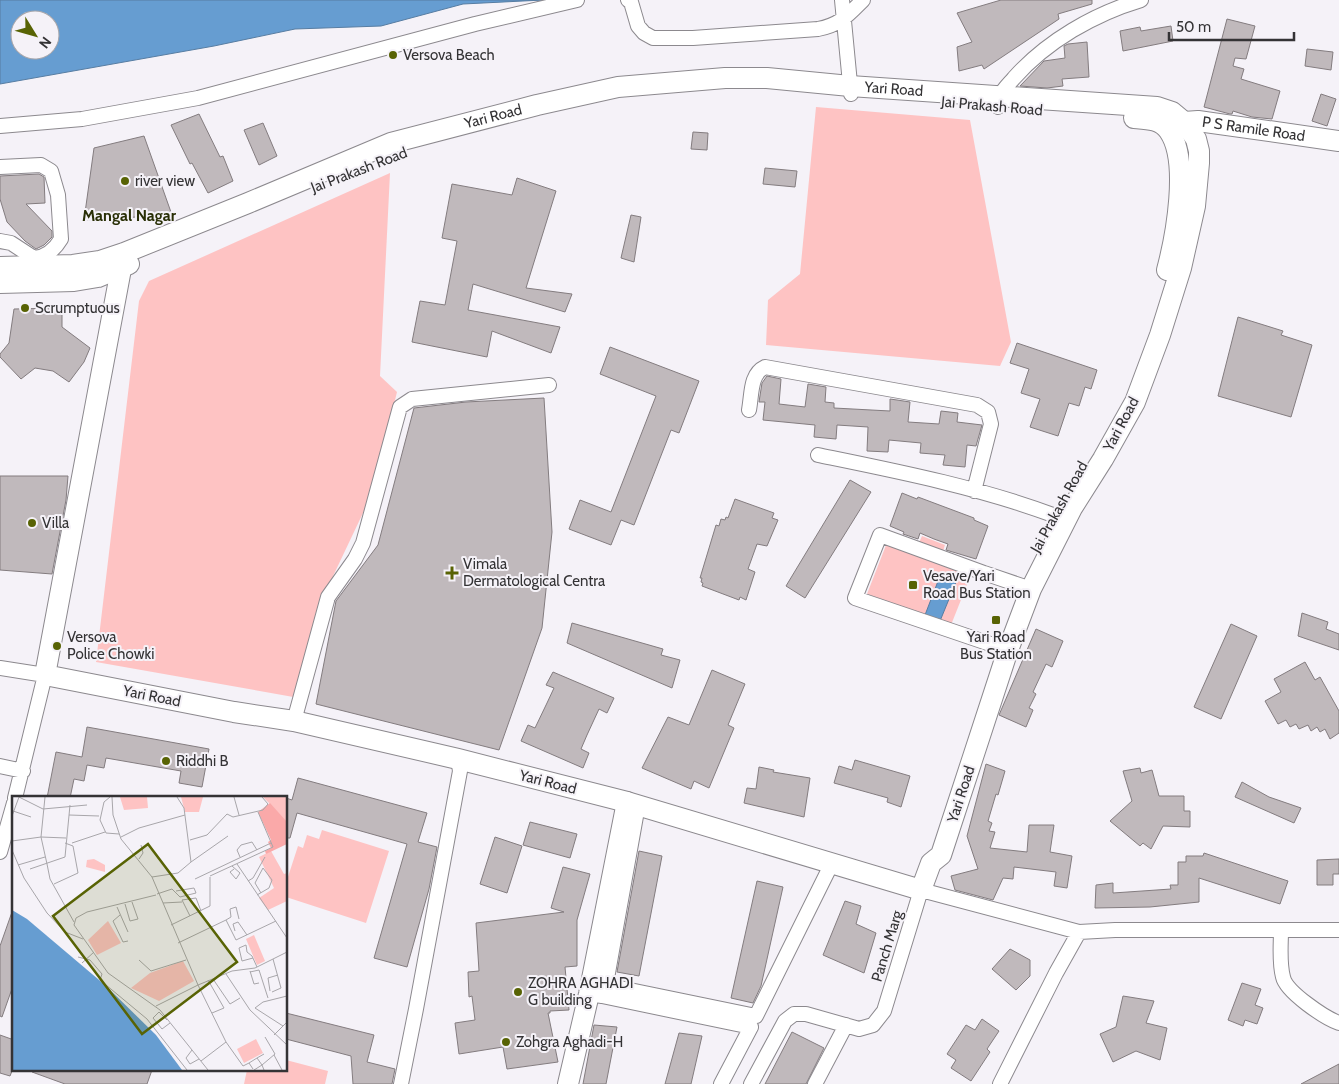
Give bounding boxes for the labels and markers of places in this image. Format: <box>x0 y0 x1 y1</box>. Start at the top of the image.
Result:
place label: Versova Beach <box>403 46 495 64</box>
marker: Versova Beach <box>387 49 399 61</box>
place label: river view <box>135 172 195 190</box>
marker: river view <box>119 175 131 187</box>
place label: Scrumptuous <box>35 299 120 317</box>
marker: Scrumptuous <box>19 302 31 314</box>
place label: Villa <box>42 514 70 532</box>
marker: Villa <box>26 517 38 529</box>
place label: Vimala Dermatological Centra <box>463 555 606 590</box>
marker: Vimala Dermatological Centra <box>445 566 459 580</box>
place label: Vesave/Yari Road Bus Station <box>923 567 1031 602</box>
marker: Vesave/Yari Road Bus Station <box>907 579 919 591</box>
marker: Yari Road Bus Station <box>990 614 1002 626</box>
place label: Versova Police Chowki <box>67 628 154 663</box>
place label: Yari Road Bus Station <box>960 628 1032 663</box>
marker: Versova Police Chowki <box>51 640 63 652</box>
place label: Riddhi B <box>176 752 228 770</box>
marker: Riddhi B <box>160 755 172 767</box>
place label: ZOHRA AGHADI G building <box>528 974 633 1009</box>
marker: ZOHRA AGHADI G building <box>512 986 524 998</box>
place label: Zohgra Aghadi-H <box>516 1033 623 1051</box>
marker: Zohgra Aghadi-H <box>500 1036 512 1048</box>

